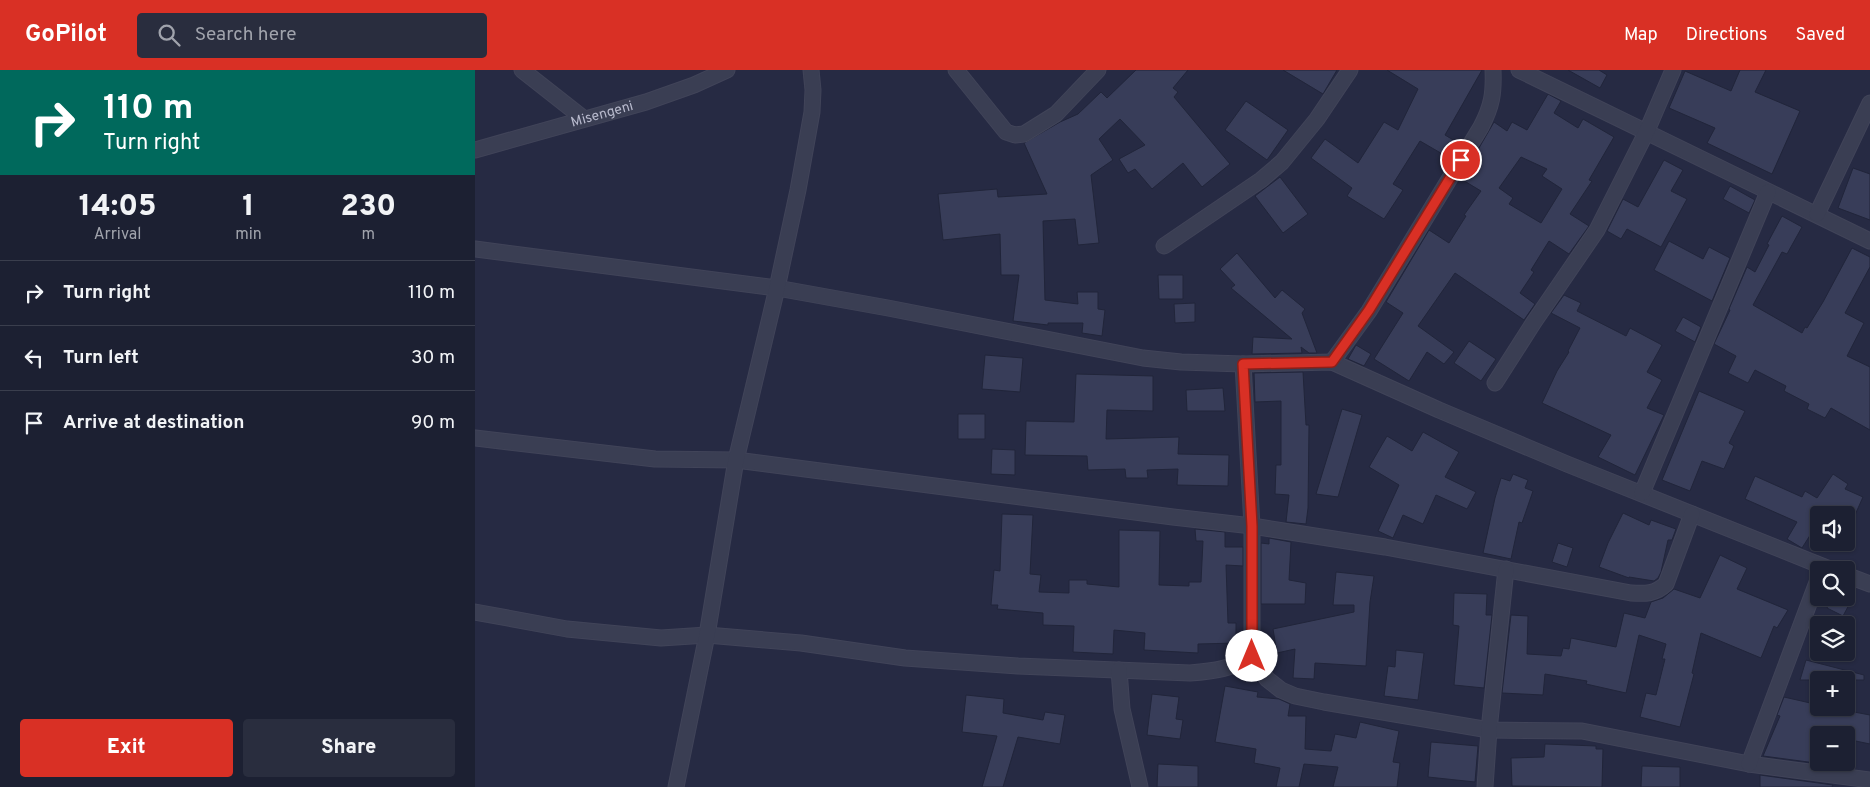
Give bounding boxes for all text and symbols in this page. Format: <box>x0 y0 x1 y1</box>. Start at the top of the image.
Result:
search box <box>137 13 487 58</box>
text: GoPilot <box>25 20 107 50</box>
icon: search <box>155 21 183 49</box>
text: Search here <box>195 23 296 47</box>
text: Map <box>1624 24 1658 47</box>
text: Directions <box>1686 24 1768 47</box>
text: Saved <box>1796 24 1845 47</box>
text: 110 m <box>103 87 193 131</box>
icon: right <box>20 90 85 155</box>
street label: Misengeni <box>569 97 635 131</box>
text: Turn right <box>103 130 200 157</box>
pin <box>1440 139 1482 181</box>
icon: arrive <box>1447 146 1475 174</box>
text: 14:05 <box>79 189 156 226</box>
text: 1 <box>242 189 255 226</box>
text: 230 <box>341 189 396 226</box>
text: Arrival <box>94 225 141 245</box>
text: min <box>235 225 262 245</box>
text: m <box>362 225 375 245</box>
icon: right <box>20 279 48 307</box>
text: Turn right <box>63 281 151 305</box>
text: 110 m <box>408 281 455 305</box>
icon: left <box>20 344 48 372</box>
text: Turn left <box>63 346 139 370</box>
text: 30 m <box>411 346 455 370</box>
icon: arrive <box>20 409 48 437</box>
text: Arrive at destination <box>63 411 244 435</box>
text: 90 m <box>411 411 455 435</box>
map controls <box>1810 506 1855 771</box>
button: sound <box>1810 506 1855 551</box>
button: search <box>1810 561 1855 606</box>
button: layers <box>1810 616 1855 661</box>
position arrow <box>1225 629 1277 681</box>
button: + <box>1810 671 1855 716</box>
button: Exit <box>20 719 233 777</box>
button: Share <box>243 719 455 777</box>
button: − <box>1810 726 1855 771</box>

